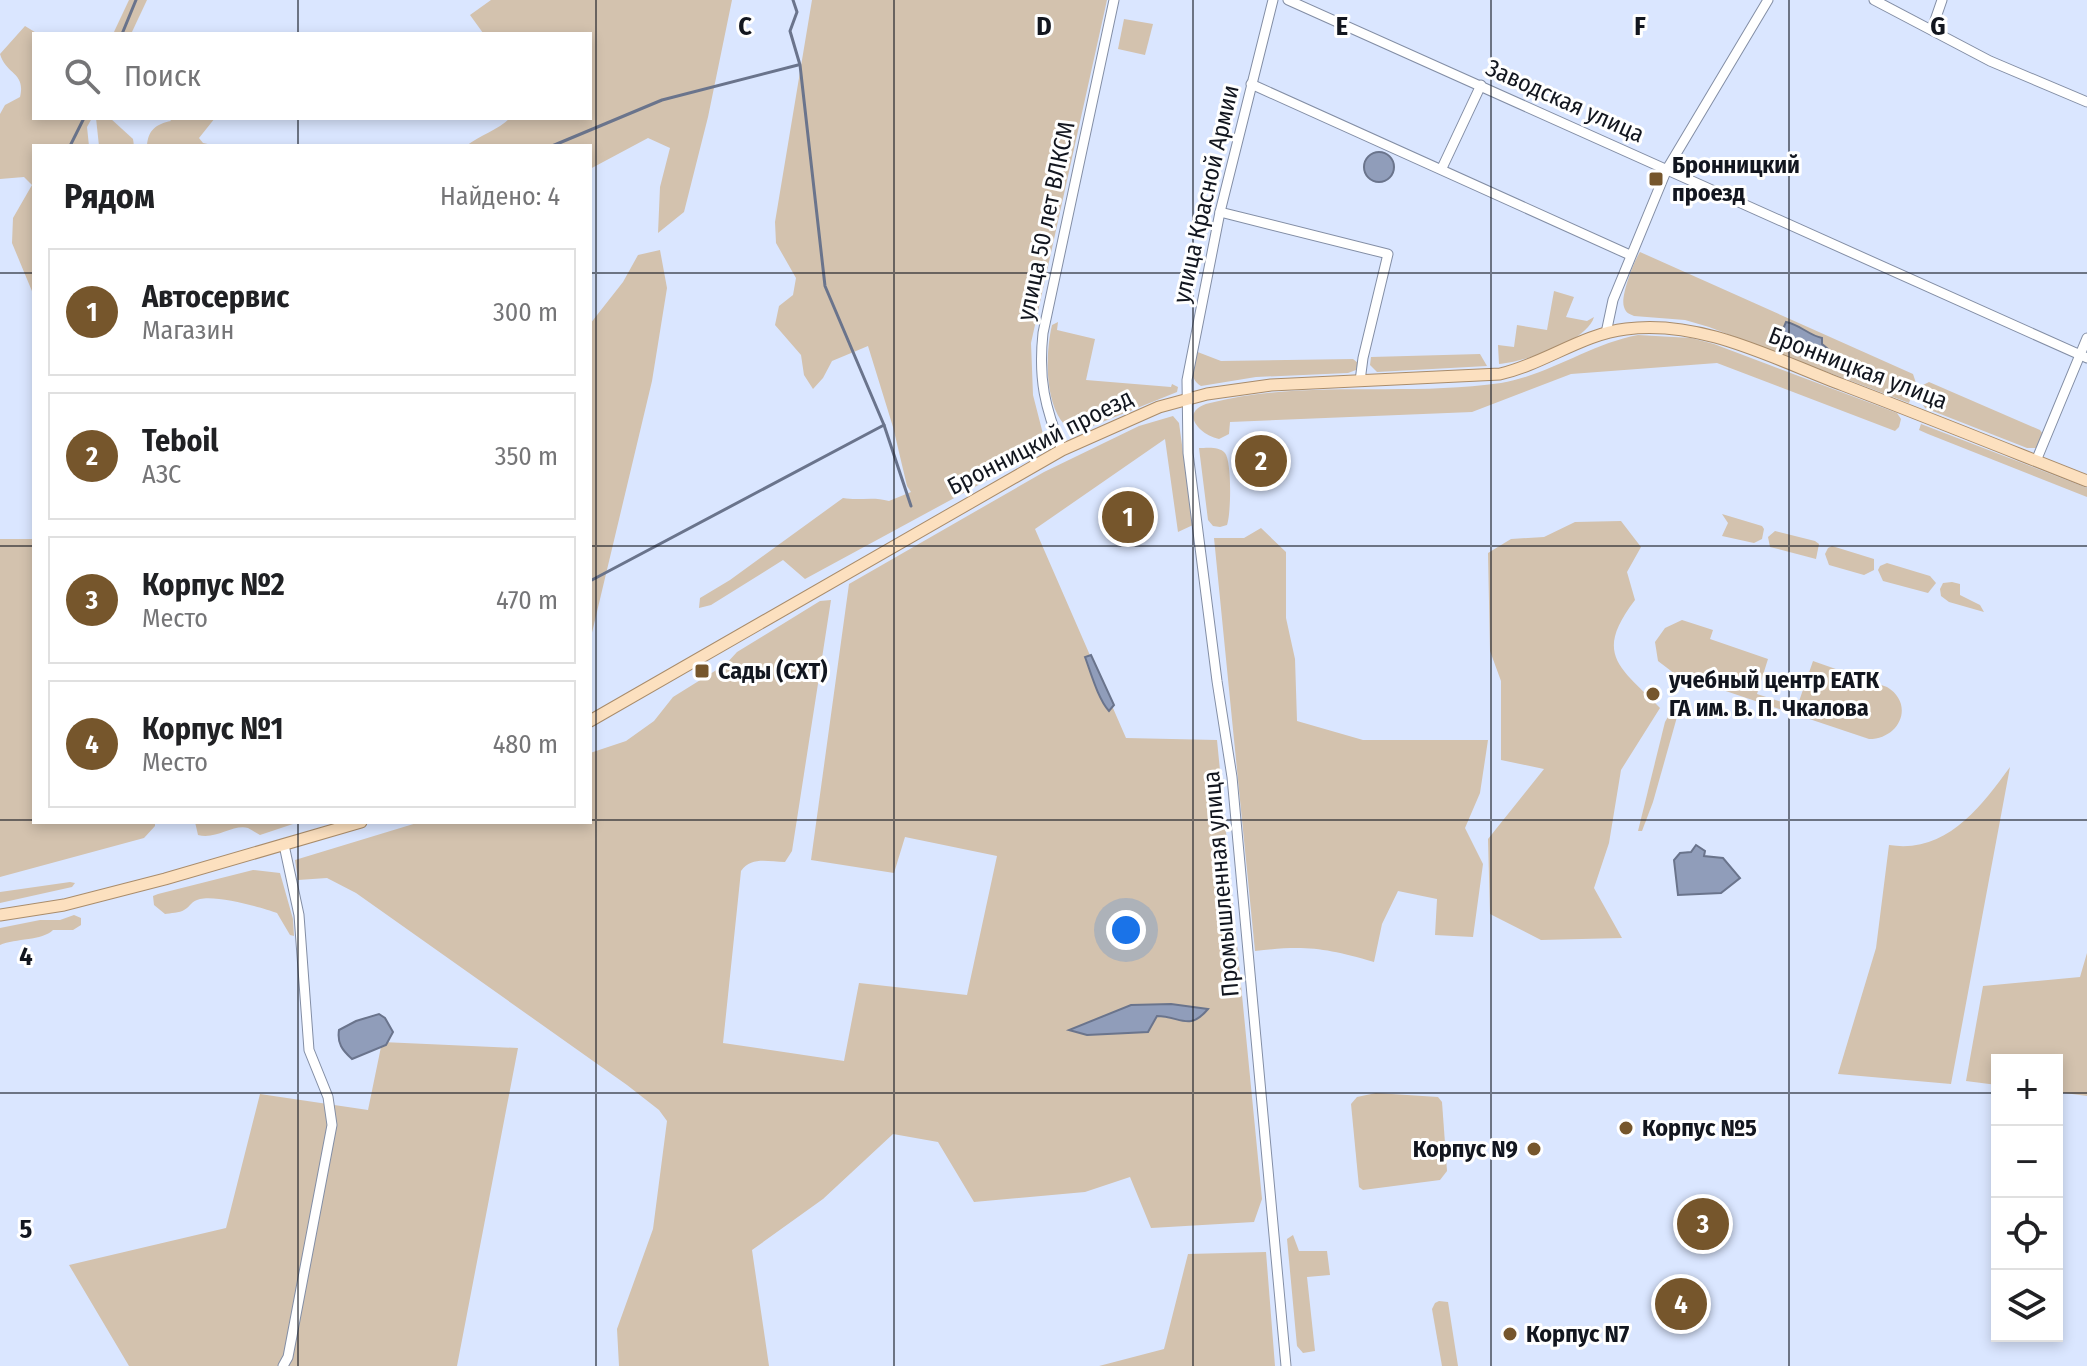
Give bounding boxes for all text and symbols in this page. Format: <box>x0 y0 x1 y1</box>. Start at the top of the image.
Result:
text: C <box>738 11 752 42</box>
text: D <box>1036 11 1052 42</box>
text: E <box>1336 11 1348 42</box>
text: F <box>1634 11 1646 42</box>
text: G <box>1930 11 1946 42</box>
search box <box>32 32 592 120</box>
icon: search <box>60 54 104 98</box>
street label: Заводская улица <box>1482 54 1648 148</box>
text: Поиск <box>124 58 201 94</box>
street label: улица Красной Армии <box>1167 82 1245 306</box>
street label: улица 50 лет ВЛКСМ <box>1011 119 1081 323</box>
place label: Бронницкий проезд <box>1672 151 1800 207</box>
marker: Бронницкий проезд <box>1647 170 1665 188</box>
text: Рядом <box>64 176 155 217</box>
text: Найдено: 4 <box>440 181 560 212</box>
text: Автосервис <box>142 279 289 315</box>
text: 1 <box>87 297 98 328</box>
text: 300 m <box>493 297 558 328</box>
text: Магазин <box>142 315 234 346</box>
street label: Бронницкая улица <box>1765 321 1951 415</box>
street label: Бронницкий проезд <box>943 383 1137 501</box>
text: Teboil <box>142 423 219 459</box>
pin: 2 <box>1235 431 1287 491</box>
text: 2 <box>86 441 98 472</box>
text: 350 m <box>495 441 558 472</box>
text: АЗС <box>142 459 181 490</box>
pin: 1 <box>1102 487 1154 547</box>
text: Корпус №2 <box>142 567 285 603</box>
text: 3 <box>86 585 98 616</box>
text: 470 m <box>496 585 558 616</box>
text: Место <box>142 603 208 634</box>
place label: Сады (СХТ) <box>718 657 827 685</box>
marker: Сады (СХТ) <box>693 662 711 680</box>
place label: учебный центр ЕАТК ГА им. В. П. Чкалова <box>1668 666 1879 722</box>
marker: учебный центр ЕАТК ГА им. В. П. Чкалова <box>1644 685 1662 703</box>
text: Корпус №1 <box>142 711 284 747</box>
text: 4 <box>85 729 99 760</box>
text: 480 m <box>493 729 558 760</box>
text: Место <box>142 747 208 778</box>
street label: Промышленная улица <box>1197 770 1245 998</box>
your location <box>1106 910 1146 950</box>
text: 4 <box>19 941 33 972</box>
map controls <box>1991 1054 2063 1342</box>
button: + <box>1991 1054 2063 1126</box>
place label: Корпус №5 <box>1642 1114 1757 1142</box>
marker: Корпус №5 <box>1617 1119 1635 1137</box>
button: − <box>1991 1126 2063 1198</box>
place label: Корпус N9 <box>1413 1135 1518 1163</box>
marker: Корпус N9 <box>1525 1140 1543 1158</box>
pin: 3 <box>1677 1194 1729 1254</box>
button: locate <box>1991 1198 2063 1270</box>
text: 5 <box>20 1214 33 1245</box>
button: layers <box>1991 1270 2063 1342</box>
pin: 4 <box>1655 1274 1707 1334</box>
place label: Корпус N7 <box>1526 1320 1629 1348</box>
marker: Корпус N7 <box>1501 1325 1519 1343</box>

